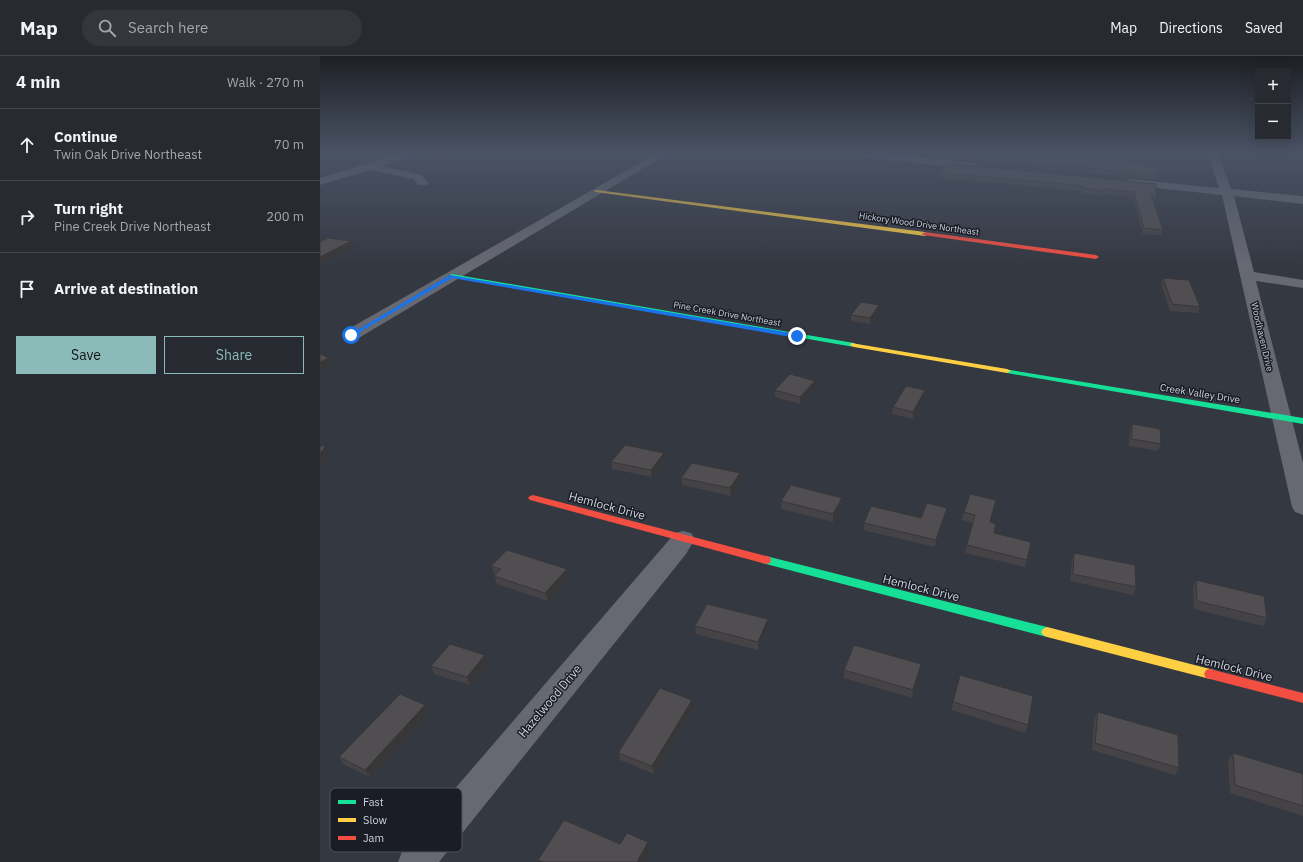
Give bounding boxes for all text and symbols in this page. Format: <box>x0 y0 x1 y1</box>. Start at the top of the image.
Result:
search box <box>82 10 362 46</box>
text: Map <box>20 16 58 40</box>
icon: search <box>96 17 118 39</box>
text: Search here <box>128 18 208 37</box>
text: Map <box>1110 19 1137 37</box>
text: Directions <box>1159 19 1223 37</box>
text: Saved <box>1245 19 1283 37</box>
map controls <box>1255 68 1291 140</box>
button: + <box>1255 68 1291 104</box>
text: 4 min <box>16 71 60 93</box>
text: Walk · 270 m <box>227 74 304 91</box>
button: − <box>1255 104 1291 140</box>
text: Continue <box>54 127 118 146</box>
icon: ahead <box>16 134 38 156</box>
text: 70 m <box>274 136 304 153</box>
text: Twin Oak Drive Northeast <box>54 146 202 163</box>
text: Turn right <box>54 199 123 218</box>
icon: right <box>16 206 38 228</box>
text: 200 m <box>266 208 304 225</box>
street label: Hickory Wood Drive Northeast <box>858 210 980 237</box>
text: Pine Creek Drive Northeast <box>54 218 211 235</box>
icon: arrive <box>16 278 38 300</box>
text: Arrive at destination <box>54 279 198 298</box>
street label: Pine Creek Drive Northeast <box>673 299 782 328</box>
street label: Woodhaven Drive <box>1249 301 1276 373</box>
route start <box>342 326 360 344</box>
route end <box>788 327 806 345</box>
button: Save <box>16 336 156 374</box>
button: Share <box>164 336 304 374</box>
street label: Creek Valley Drive <box>1159 381 1241 406</box>
street label: Hemlock Drive <box>567 488 647 523</box>
street label: Hemlock Drive <box>881 571 961 604</box>
street label: Hemlock Drive <box>1194 651 1274 684</box>
street label: Hazelwood Drive <box>515 661 585 740</box>
legend <box>330 788 462 852</box>
text: Fast <box>363 795 384 809</box>
text: Slow <box>363 813 387 827</box>
text: Jam <box>363 831 384 845</box>

